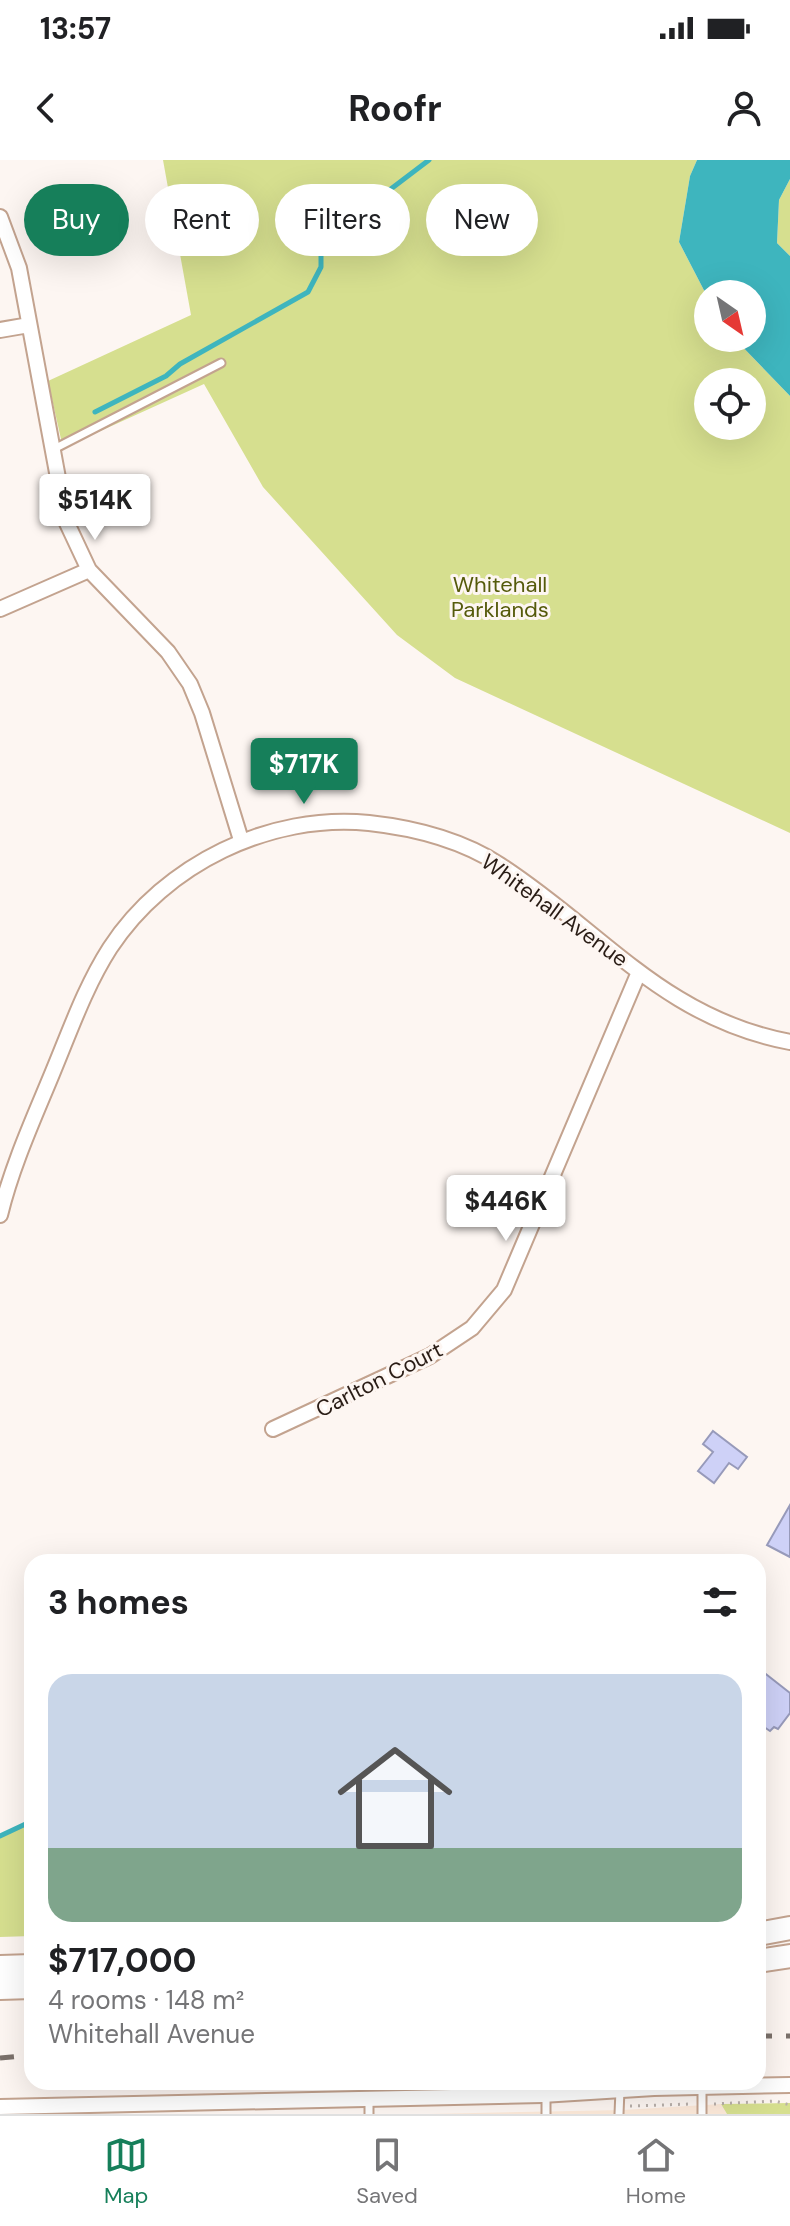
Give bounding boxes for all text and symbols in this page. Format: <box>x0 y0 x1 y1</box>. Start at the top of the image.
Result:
text: 13:57 <box>40 9 111 48</box>
text: Roofr <box>348 85 442 132</box>
icon: back <box>24 86 68 130</box>
icon: person <box>722 86 766 130</box>
chip: Buy <box>24 184 129 256</box>
chip: Rent <box>145 184 259 256</box>
chip: Filters <box>275 184 410 256</box>
chip: New <box>426 184 538 256</box>
north arrow <box>694 280 766 352</box>
map controls <box>694 280 766 440</box>
button: locate <box>694 368 766 440</box>
pin: $514K <box>39 474 151 542</box>
text: $514K <box>57 483 133 517</box>
park label: Whitehall Parklands <box>451 570 549 624</box>
pin: $717K <box>248 738 360 806</box>
text: $717K <box>269 747 339 781</box>
street label: Whitehall Avenue <box>475 847 634 974</box>
pin: $446K <box>450 1175 562 1243</box>
text: $446K <box>465 1184 547 1218</box>
street label: Carlton Court <box>311 1335 448 1424</box>
text: 3 homes <box>48 1580 189 1625</box>
icon: filters <box>698 1580 742 1624</box>
icon: home <box>323 1726 467 1870</box>
text: $717,000 <box>48 1938 197 1983</box>
text: 4 rooms · 148 m² <box>48 1983 244 2017</box>
text: Whitehall Avenue <box>48 2017 255 2051</box>
tab: Map <box>104 2133 148 2210</box>
tab: Saved <box>356 2133 418 2210</box>
tab: Home <box>626 2133 686 2210</box>

